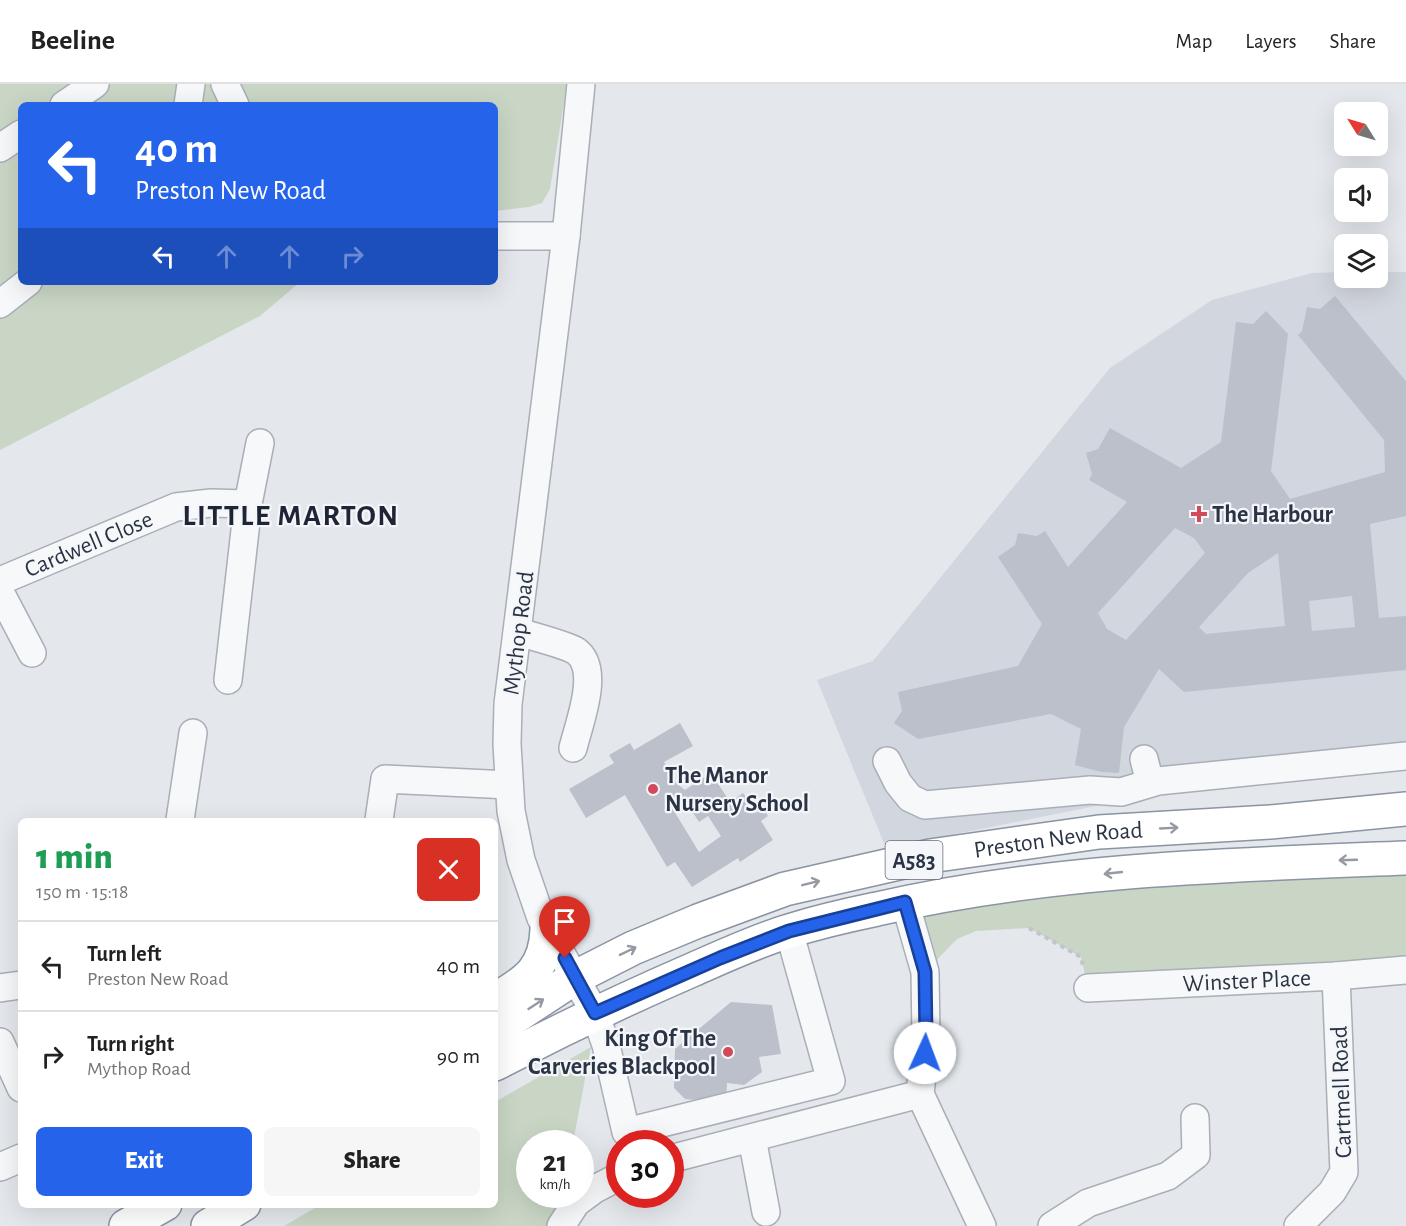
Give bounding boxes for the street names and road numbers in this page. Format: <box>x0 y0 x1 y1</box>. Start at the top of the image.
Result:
street label: Cardwell Close <box>21 507 156 582</box>
street label: Mythop Road <box>499 570 538 696</box>
street label: Preston New Road <box>972 818 1143 863</box>
road number: A583 <box>886 841 942 879</box>
street label: Winster Place <box>1182 966 1312 996</box>
street label: Cartmell Road <box>1328 1025 1356 1159</box>

